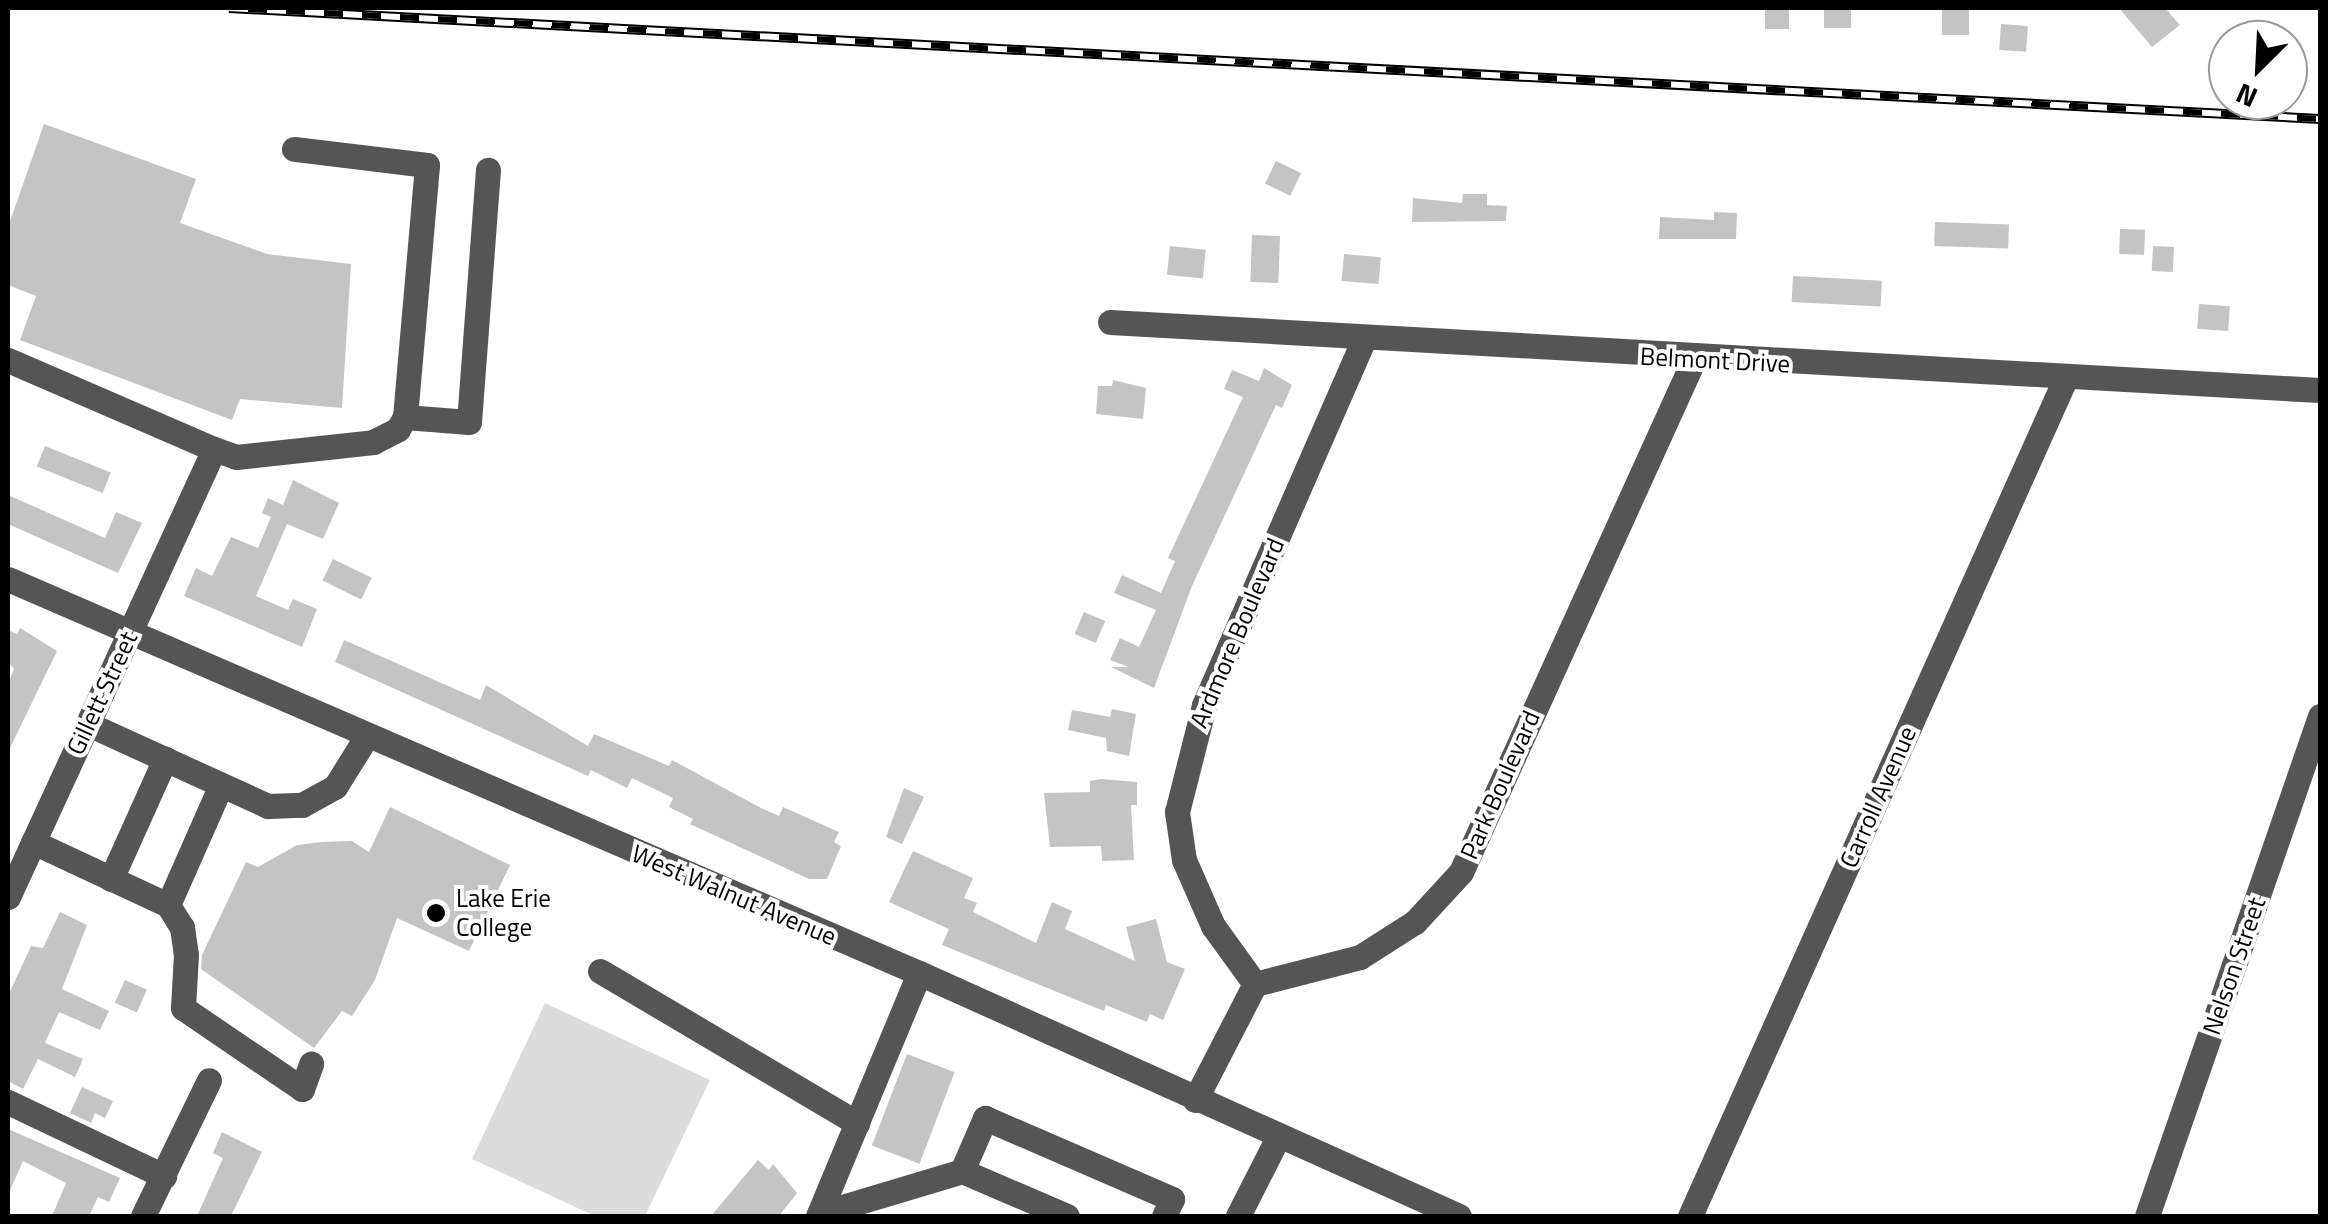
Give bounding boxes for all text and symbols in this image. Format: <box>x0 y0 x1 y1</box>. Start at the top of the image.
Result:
north arrow <box>2208 20 2308 120</box>
text: N <box>2229 72 2264 120</box>
street label: Belmont Drive <box>1639 341 1791 379</box>
street label: Ardmore Boulevard <box>1184 534 1290 732</box>
street label: Gillett Street <box>60 627 144 759</box>
street label: Park Boulevard <box>1454 706 1546 864</box>
street label: Carroll Avenue <box>1833 722 1923 872</box>
street label: West Walnut Avenue <box>627 838 841 952</box>
place label: Lake Erie College <box>456 884 551 943</box>
street label: Nelson Street <box>2196 893 2272 1039</box>
marker: Lake Erie College <box>425 902 447 924</box>

